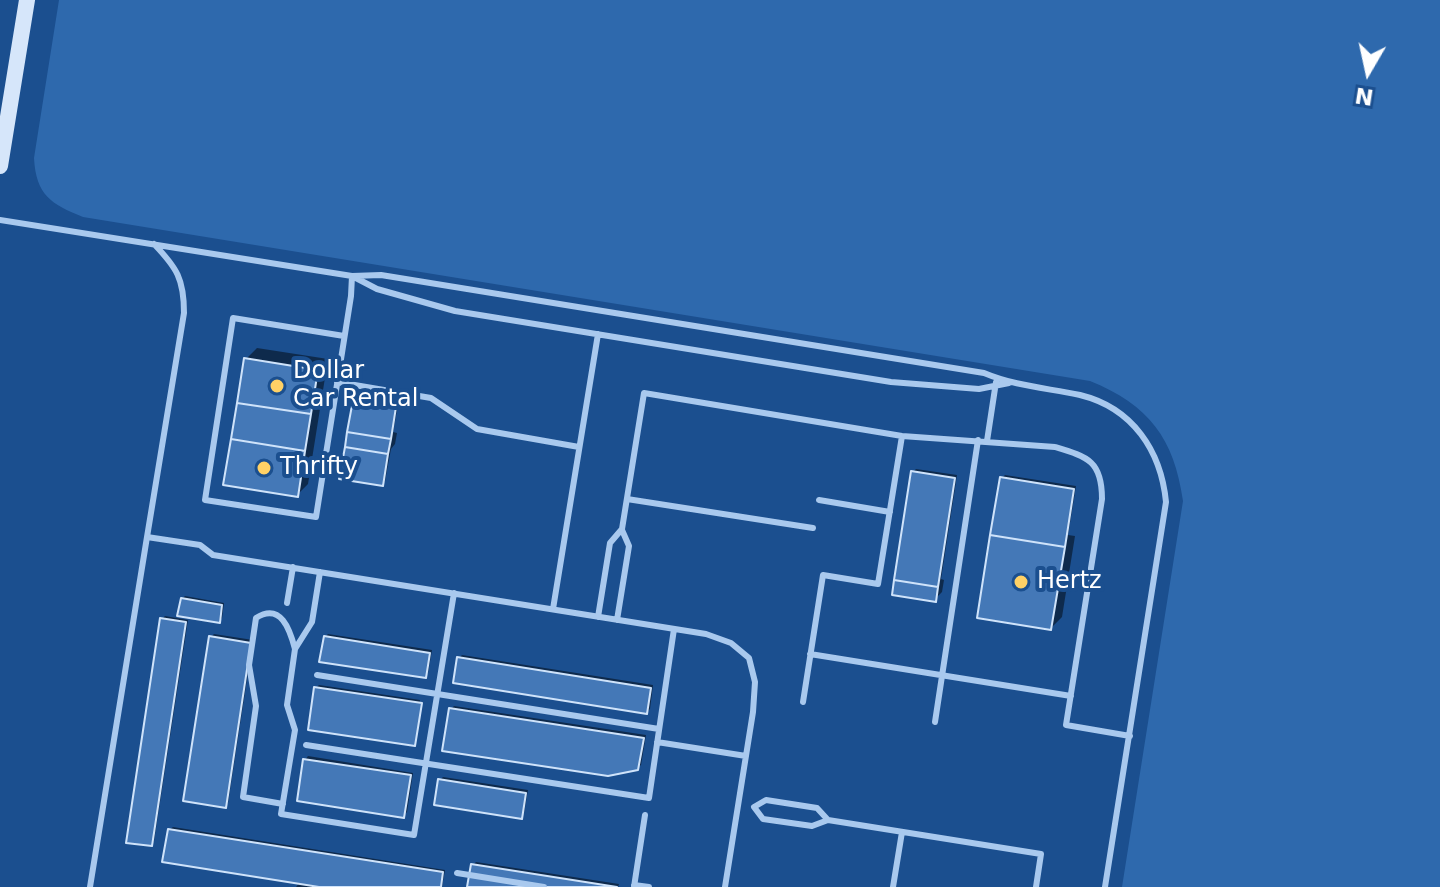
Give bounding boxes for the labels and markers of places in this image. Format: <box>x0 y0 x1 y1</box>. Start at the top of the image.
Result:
place label: Dollar Car Rental <box>293 358 418 414</box>
marker: Dollar Car Rental <box>268 377 286 395</box>
place label: Thrifty <box>280 454 358 482</box>
marker: Thrifty <box>255 459 273 477</box>
place label: Hertz <box>1037 568 1102 596</box>
marker: Hertz <box>1012 573 1030 591</box>

